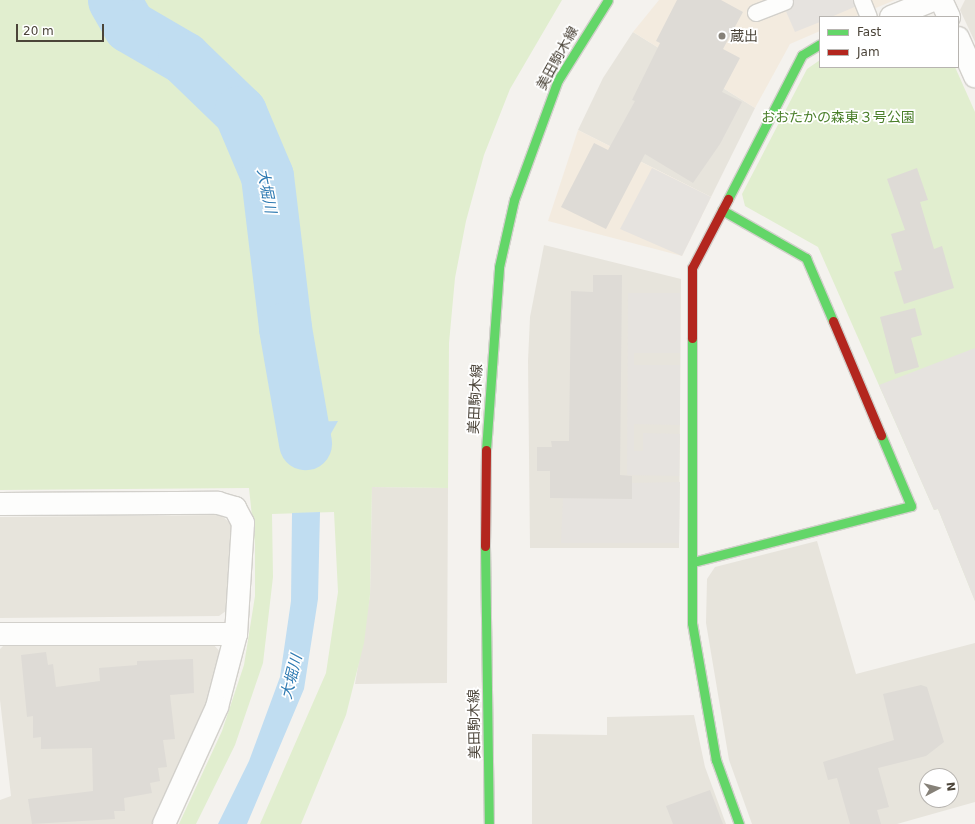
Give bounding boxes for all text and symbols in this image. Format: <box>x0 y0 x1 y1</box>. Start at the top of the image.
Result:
scale bar <box>18 16 106 42</box>
legend <box>819 16 959 68</box>
street label: 美田駒木線 <box>533 23 581 93</box>
text: 20 m <box>23 24 54 38</box>
text: Fast <box>857 25 881 39</box>
place label: 蔵出 <box>730 28 758 44</box>
marker: 蔵出 <box>717 31 727 41</box>
text: Jam <box>857 45 880 59</box>
park label: おおたかの森東３号公園 <box>761 109 915 125</box>
water label: 大堀川 <box>253 167 279 215</box>
street label: 美田駒木線 <box>465 364 485 434</box>
water label: 大堀川 <box>278 653 306 701</box>
street label: 美田駒木線 <box>465 689 483 759</box>
north arrow <box>919 768 959 808</box>
text: N <box>943 781 957 792</box>

